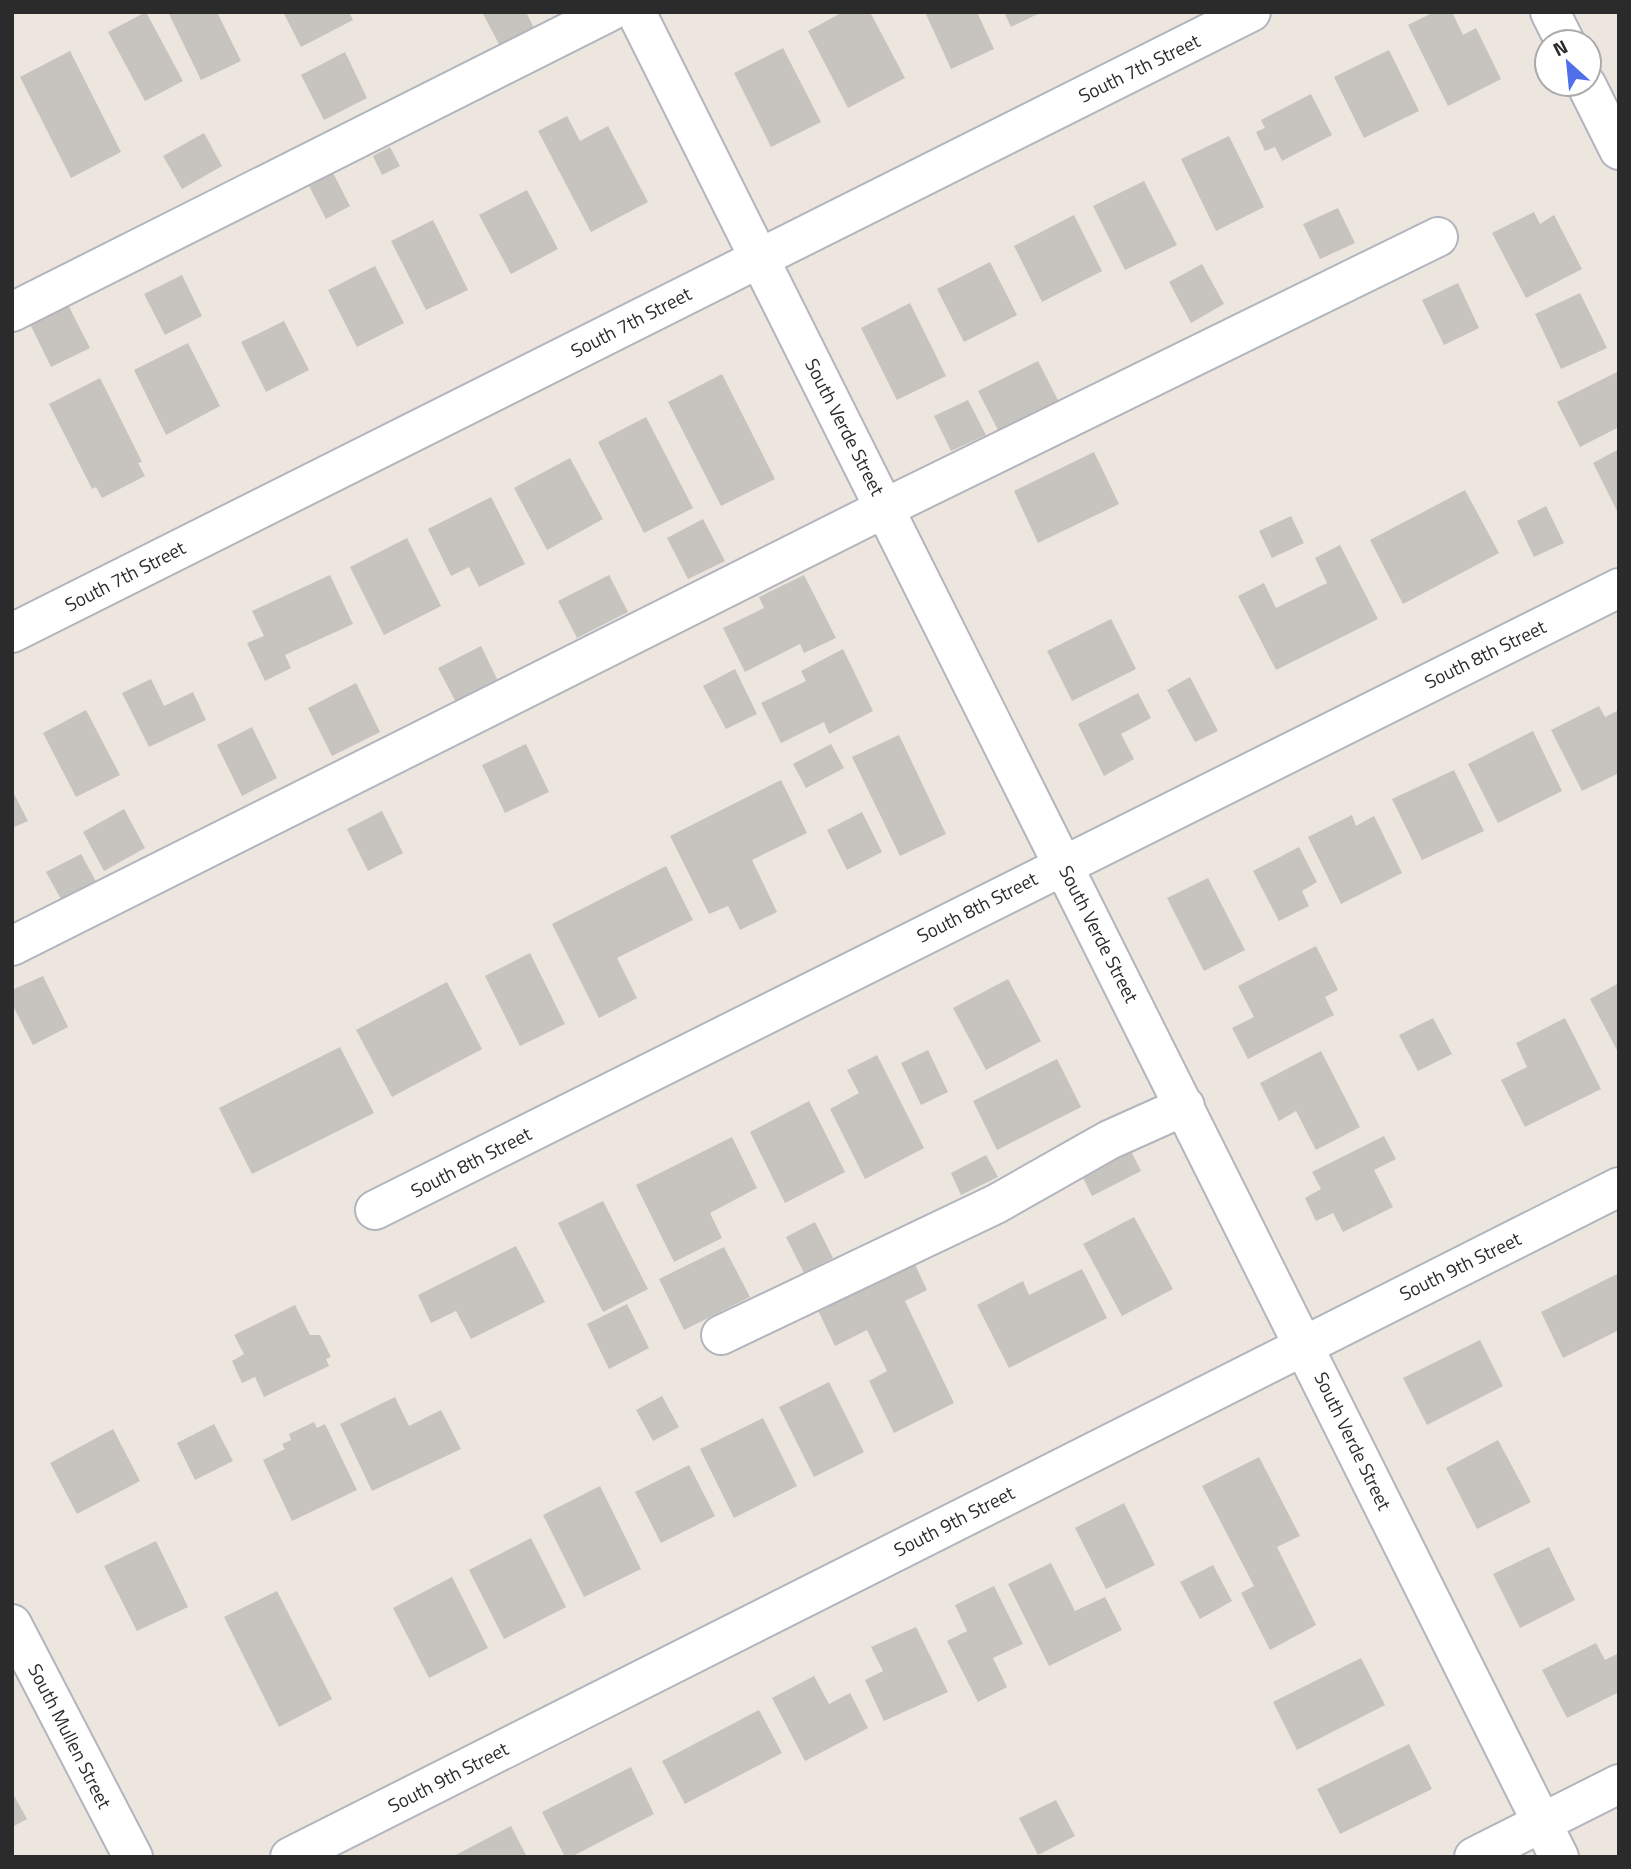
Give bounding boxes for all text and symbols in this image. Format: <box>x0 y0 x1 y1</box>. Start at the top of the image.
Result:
street label: South 7th Street <box>1073 25 1205 110</box>
north arrow <box>1533 28 1603 98</box>
text: N <box>1548 31 1573 63</box>
street label: South 7th Street <box>565 278 697 364</box>
street label: South Verde Street <box>798 353 893 501</box>
street label: South 7th Street <box>59 532 191 618</box>
street label: South 8th Street <box>1419 611 1551 696</box>
street label: South Verde Street <box>1052 860 1147 1008</box>
street label: South 8th Street <box>911 863 1043 949</box>
street label: South 8th Street <box>405 1118 537 1204</box>
street label: South 9th Street <box>1394 1223 1526 1308</box>
street label: South Verde Street <box>1307 1367 1400 1515</box>
street label: South 9th Street <box>888 1477 1020 1563</box>
street label: South Mullen Street <box>21 1658 120 1814</box>
street label: South 9th Street <box>382 1733 514 1819</box>

